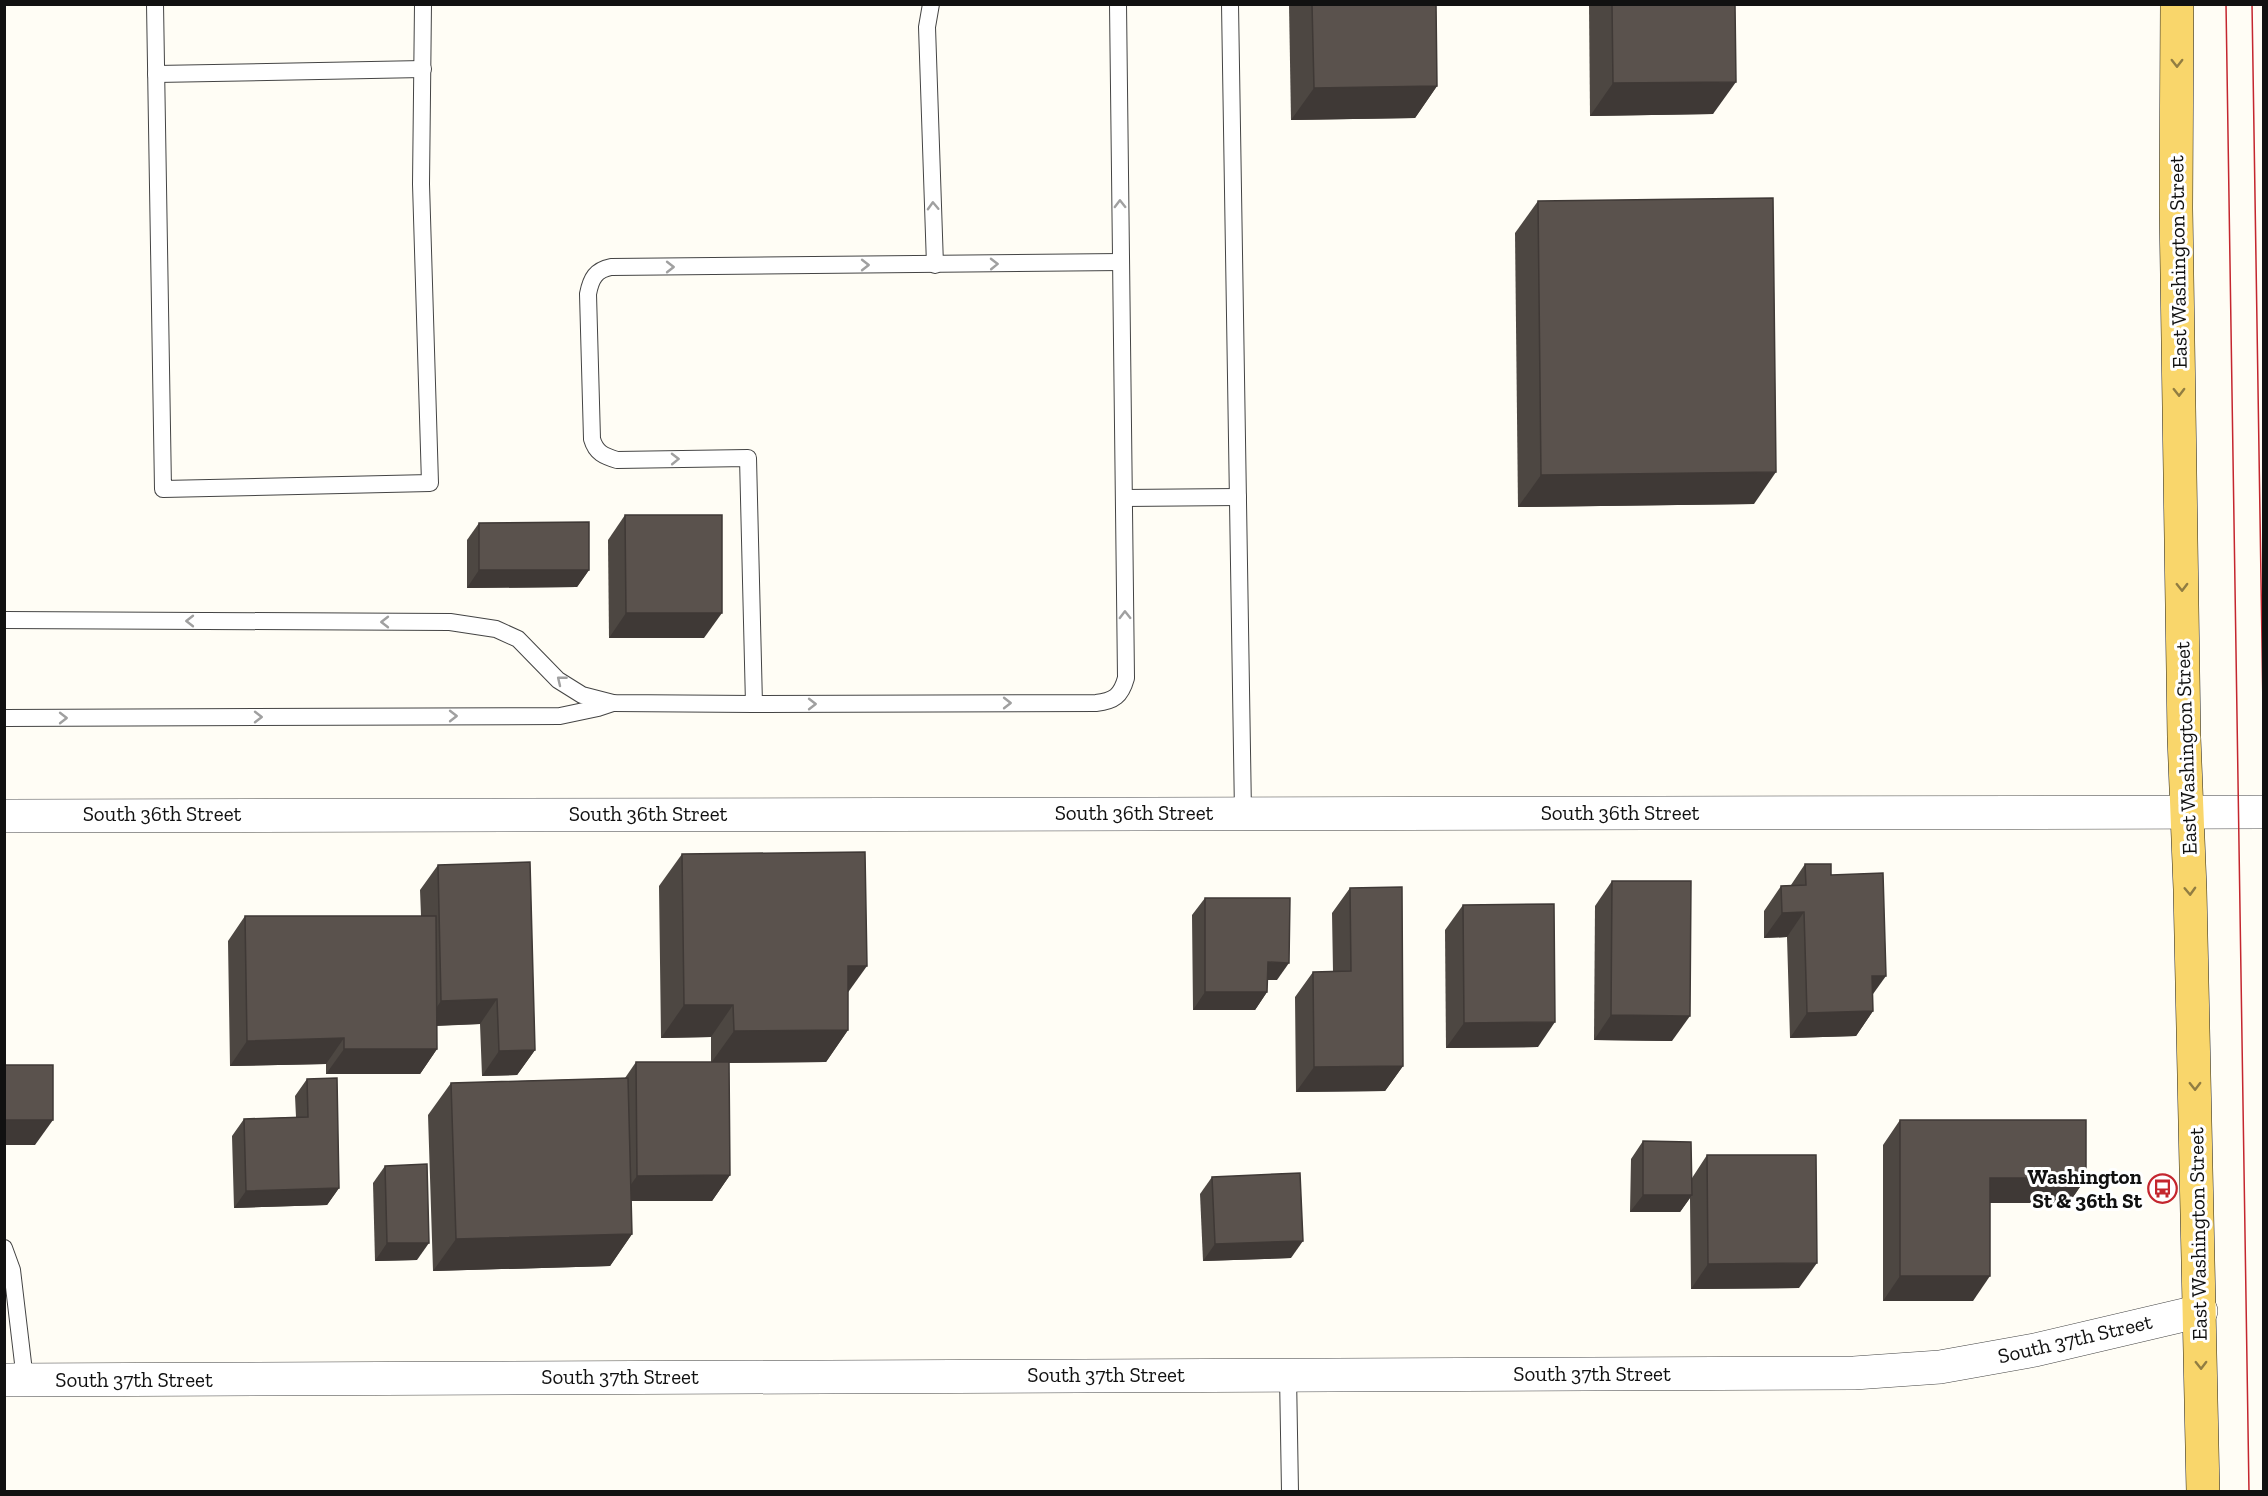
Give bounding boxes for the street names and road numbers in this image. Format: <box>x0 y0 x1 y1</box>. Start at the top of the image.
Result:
street label: East Washington Street <box>2163 155 2192 369</box>
street label: East Washington Street <box>2169 641 2202 855</box>
street label: South 36th Street <box>1055 800 1214 825</box>
street label: South 36th Street <box>1541 800 1700 825</box>
street label: South 36th Street <box>83 801 242 826</box>
street label: South 36th Street <box>569 801 728 826</box>
street label: East Washington Street <box>2183 1127 2212 1341</box>
street label: South 37th Street <box>1995 1309 2155 1368</box>
street label: South 37th Street <box>1513 1361 1671 1386</box>
street label: South 37th Street <box>1027 1362 1185 1387</box>
street label: South 37th Street <box>541 1364 699 1389</box>
street label: South 37th Street <box>55 1367 213 1392</box>

